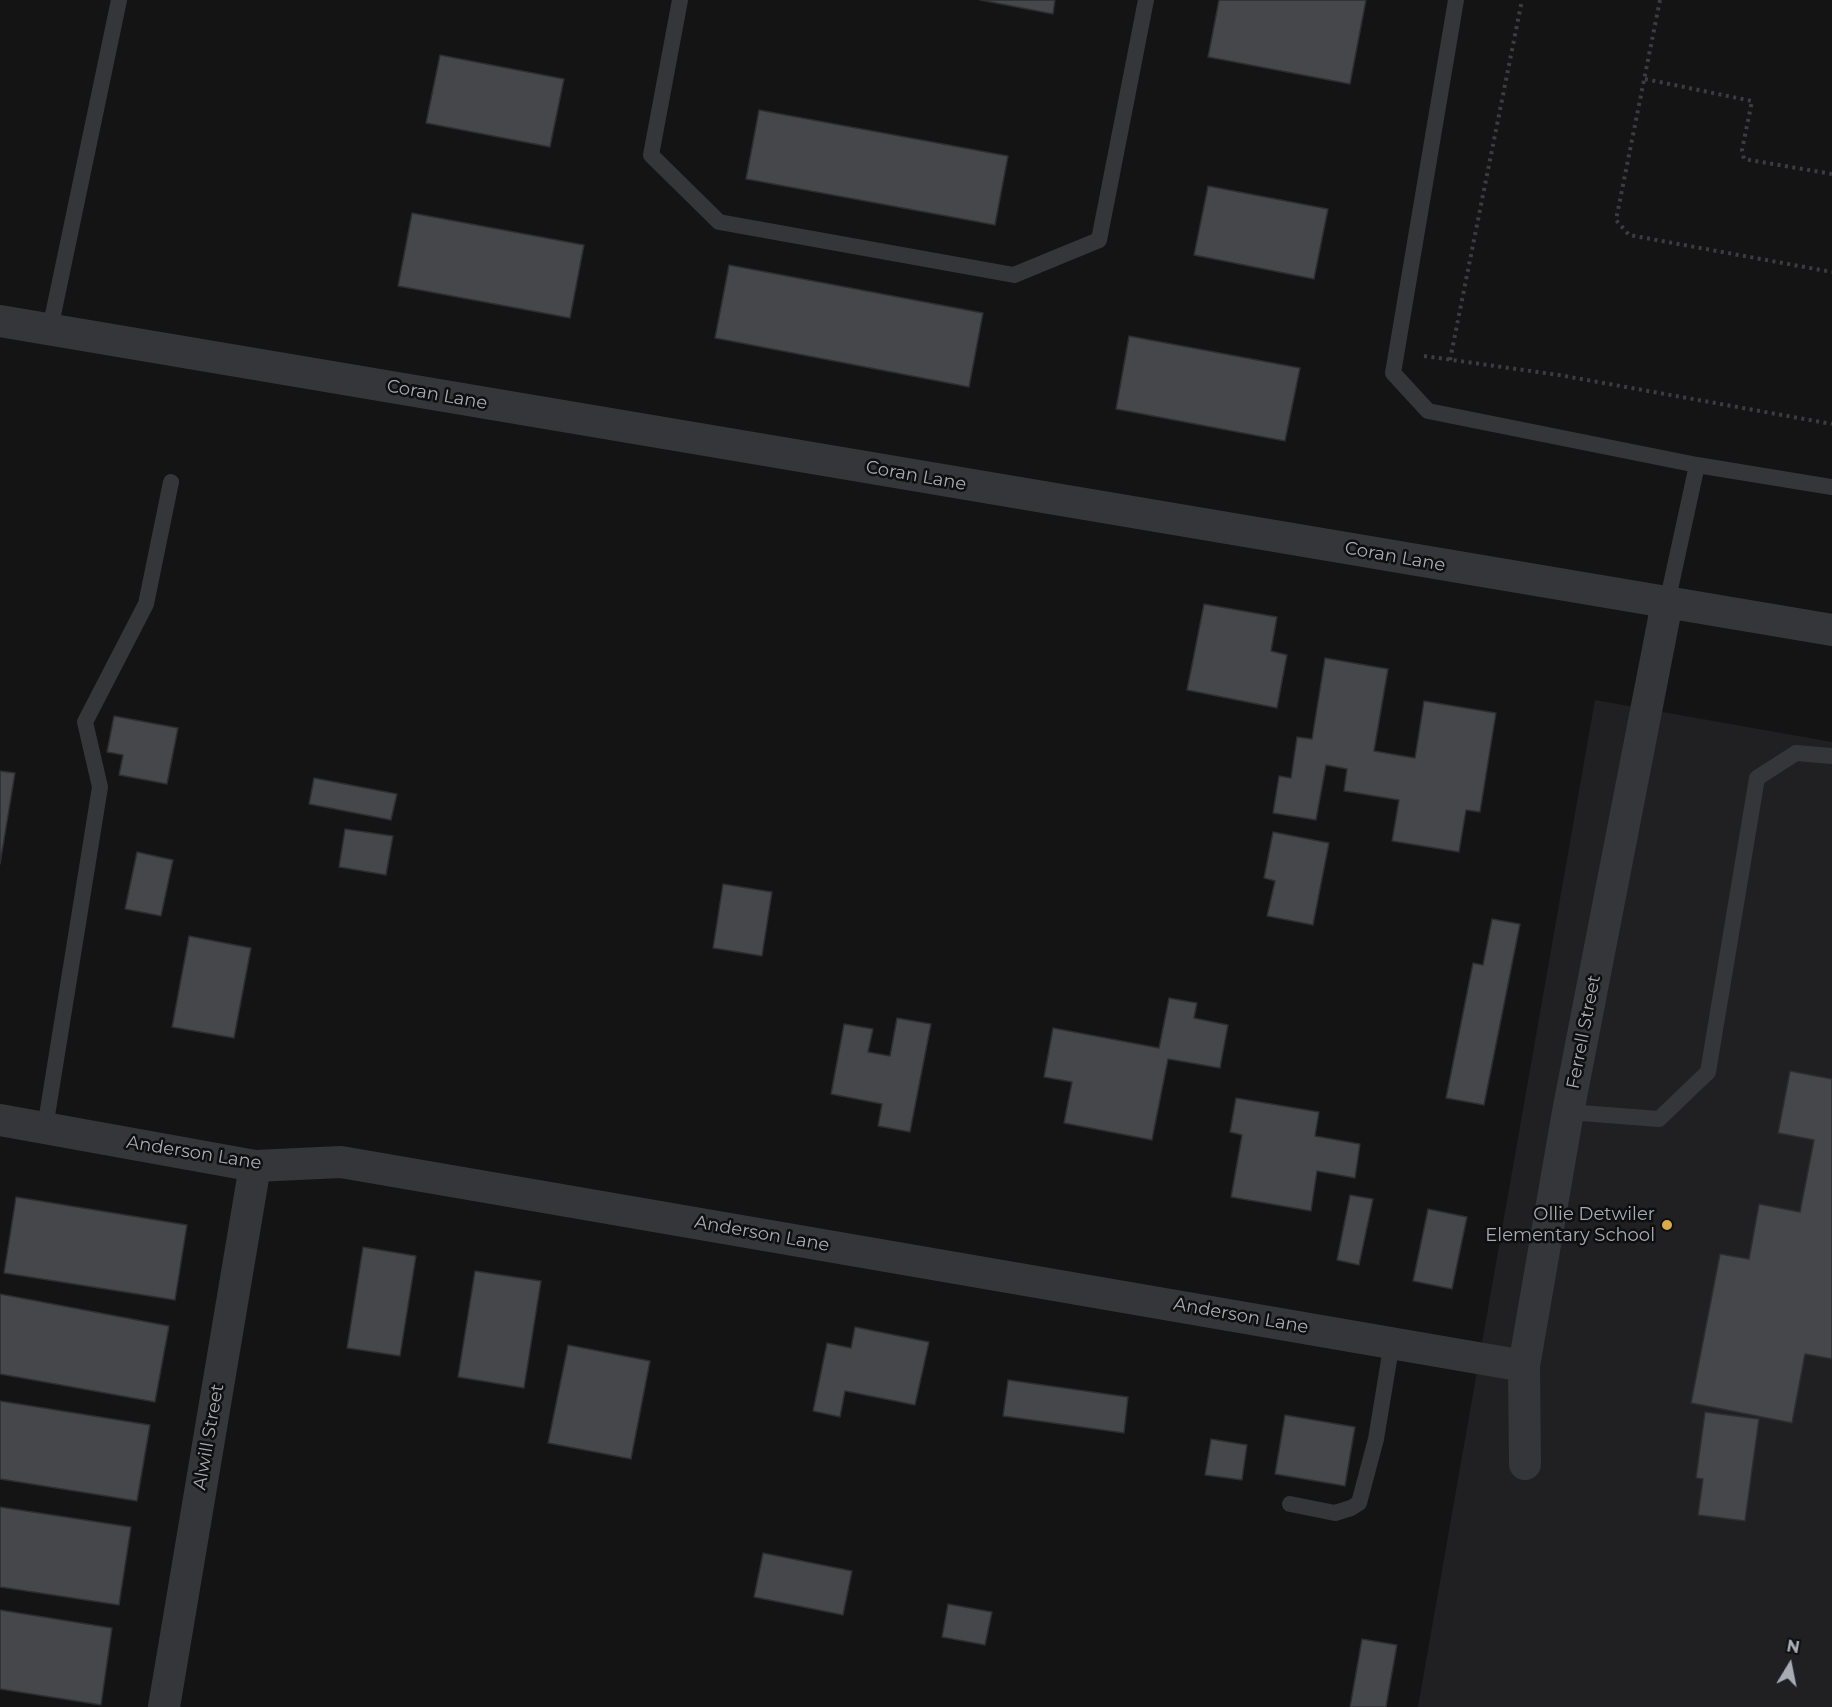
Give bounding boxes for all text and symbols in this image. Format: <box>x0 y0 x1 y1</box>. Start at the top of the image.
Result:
street label: Coran Lane <box>385 376 489 414</box>
street label: Coran Lane <box>864 457 968 495</box>
street label: Coran Lane <box>1343 538 1447 576</box>
street label: Ferrell Street <box>1562 973 1606 1091</box>
street label: Anderson Lane <box>125 1132 263 1174</box>
place label: Ollie Detwiler Elementary School <box>1485 1204 1655 1246</box>
street label: Anderson Lane <box>693 1212 831 1256</box>
marker: Ollie Detwiler Elementary School <box>1660 1218 1674 1232</box>
street label: Anderson Lane <box>1172 1294 1310 1338</box>
street label: Alwill Street <box>189 1382 229 1492</box>
north arrow <box>1760 1635 1820 1695</box>
text: N <box>1785 1636 1801 1657</box>

